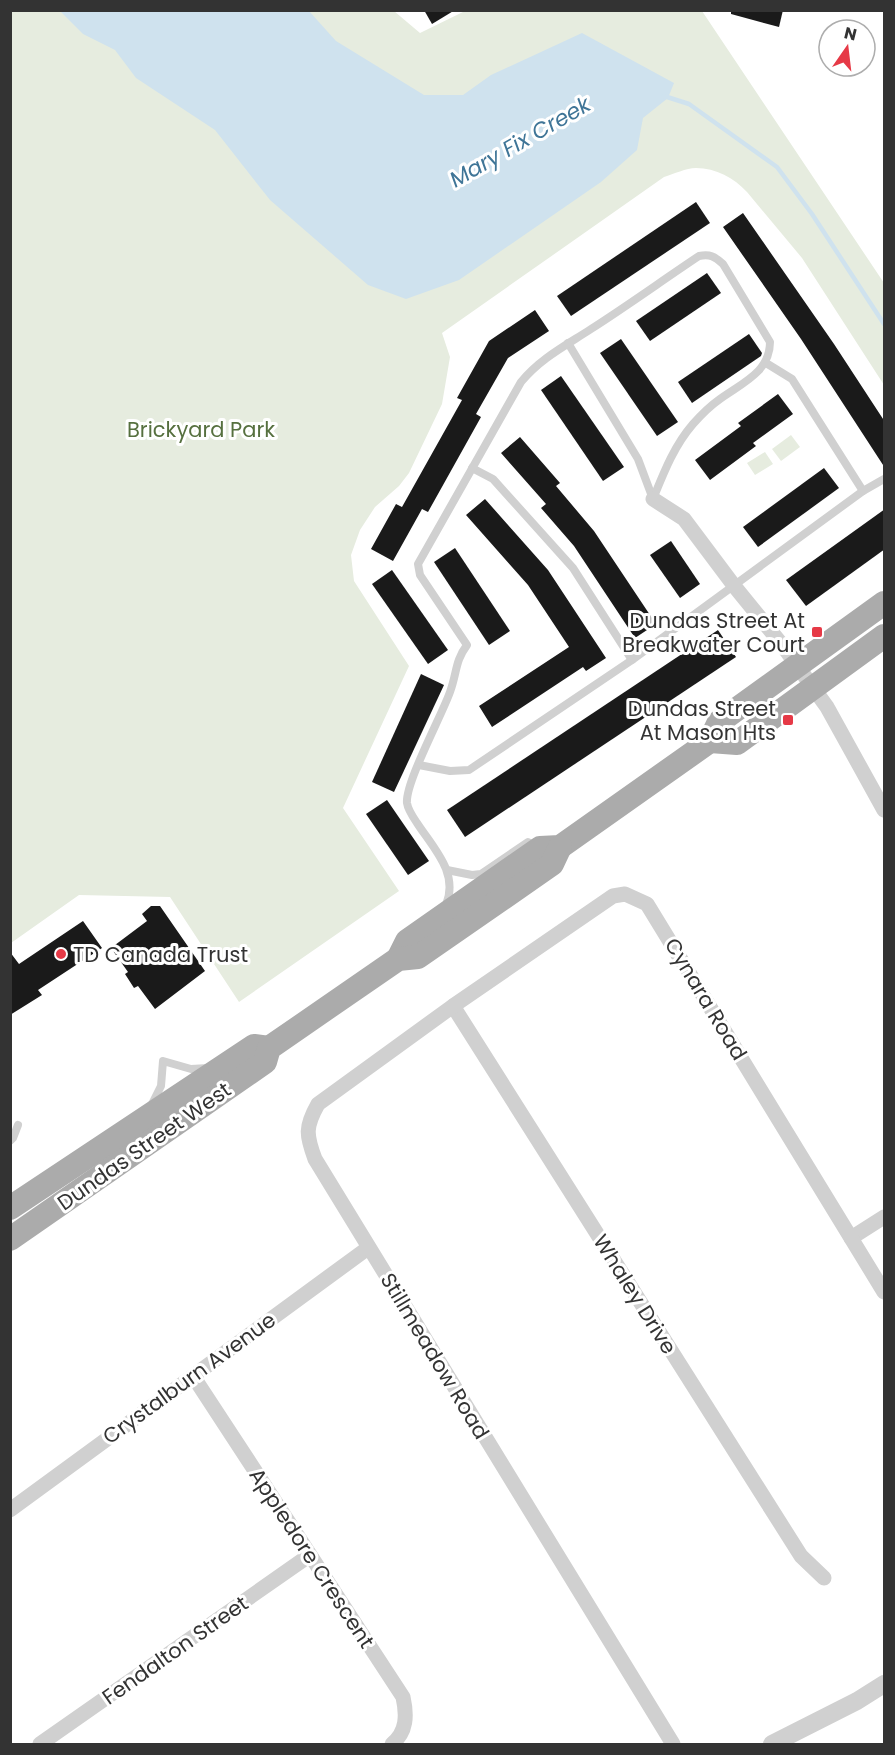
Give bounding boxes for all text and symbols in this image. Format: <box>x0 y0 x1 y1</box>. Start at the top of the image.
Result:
north arrow <box>817 18 877 78</box>
text: N <box>842 21 859 47</box>
water label: Mary Fix Creek <box>444 88 598 195</box>
park label: Brickyard Park <box>127 415 275 444</box>
place label: Dundas Street At Breakwater Court <box>622 606 805 659</box>
marker: Dundas Street At Breakwater Court <box>810 625 824 639</box>
place label: Dundas Street At Mason Hts <box>628 694 776 747</box>
marker: Dundas Street At Mason Hts <box>781 713 795 727</box>
street label: Cynara Road <box>658 932 754 1066</box>
place label: TD Canada Trust <box>73 940 248 969</box>
marker: TD Canada Trust <box>54 947 68 961</box>
street label: Dundas Street West <box>51 1075 237 1217</box>
street label: Whaley Drive <box>587 1228 683 1360</box>
street label: Stillmeadow Road <box>374 1267 496 1445</box>
street label: Crystalburn Avenue <box>97 1305 281 1451</box>
street label: Appledore Crescent <box>243 1462 381 1654</box>
street label: Fendalton Street <box>96 1589 254 1711</box>

